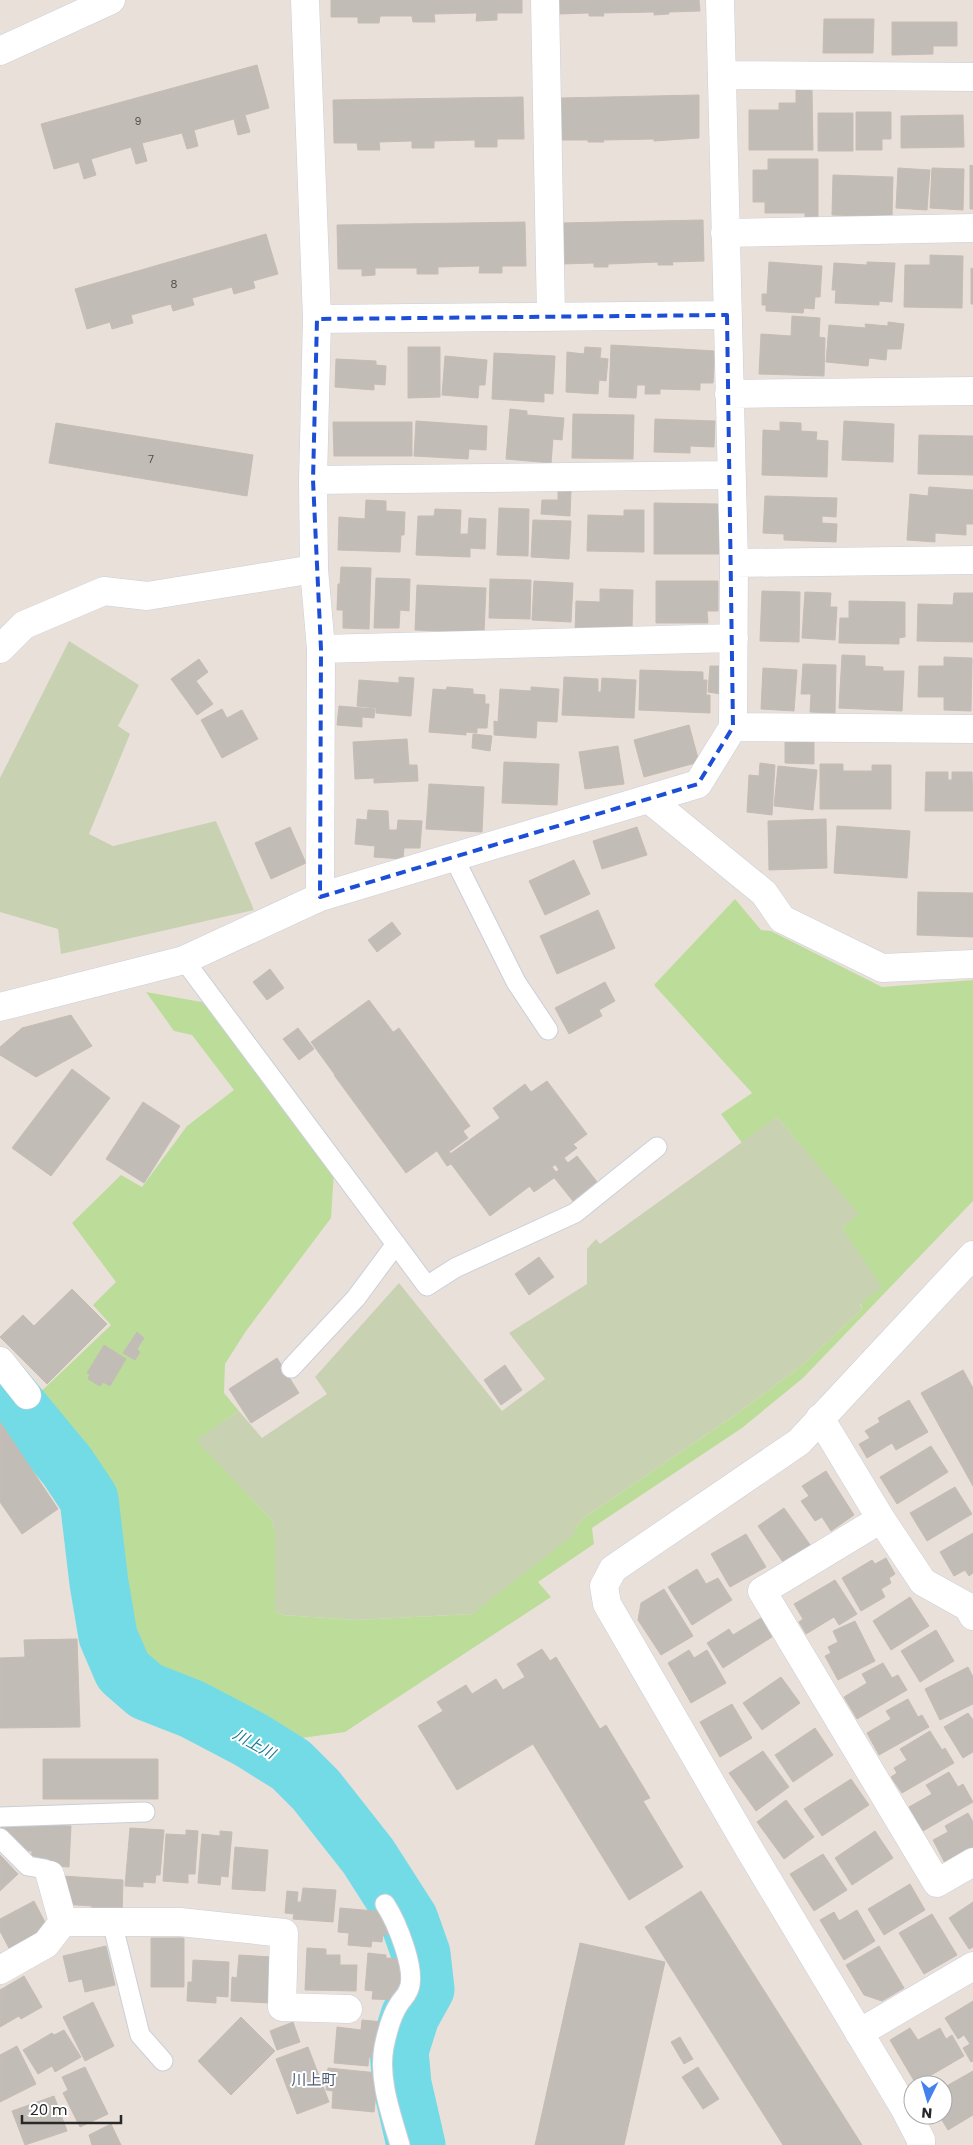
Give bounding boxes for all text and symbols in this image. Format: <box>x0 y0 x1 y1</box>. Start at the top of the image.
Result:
house number: 9 <box>135 113 142 129</box>
house number: 8 <box>171 276 178 292</box>
house number: 7 <box>148 451 154 467</box>
water label: 川上川 <box>229 1723 281 1765</box>
district label: 川上町 <box>291 2069 337 2090</box>
north arrow <box>903 2075 953 2125</box>
scale bar <box>22 2092 121 2124</box>
text: 20 m <box>30 2099 68 2120</box>
text: N <box>921 2103 933 2123</box>

